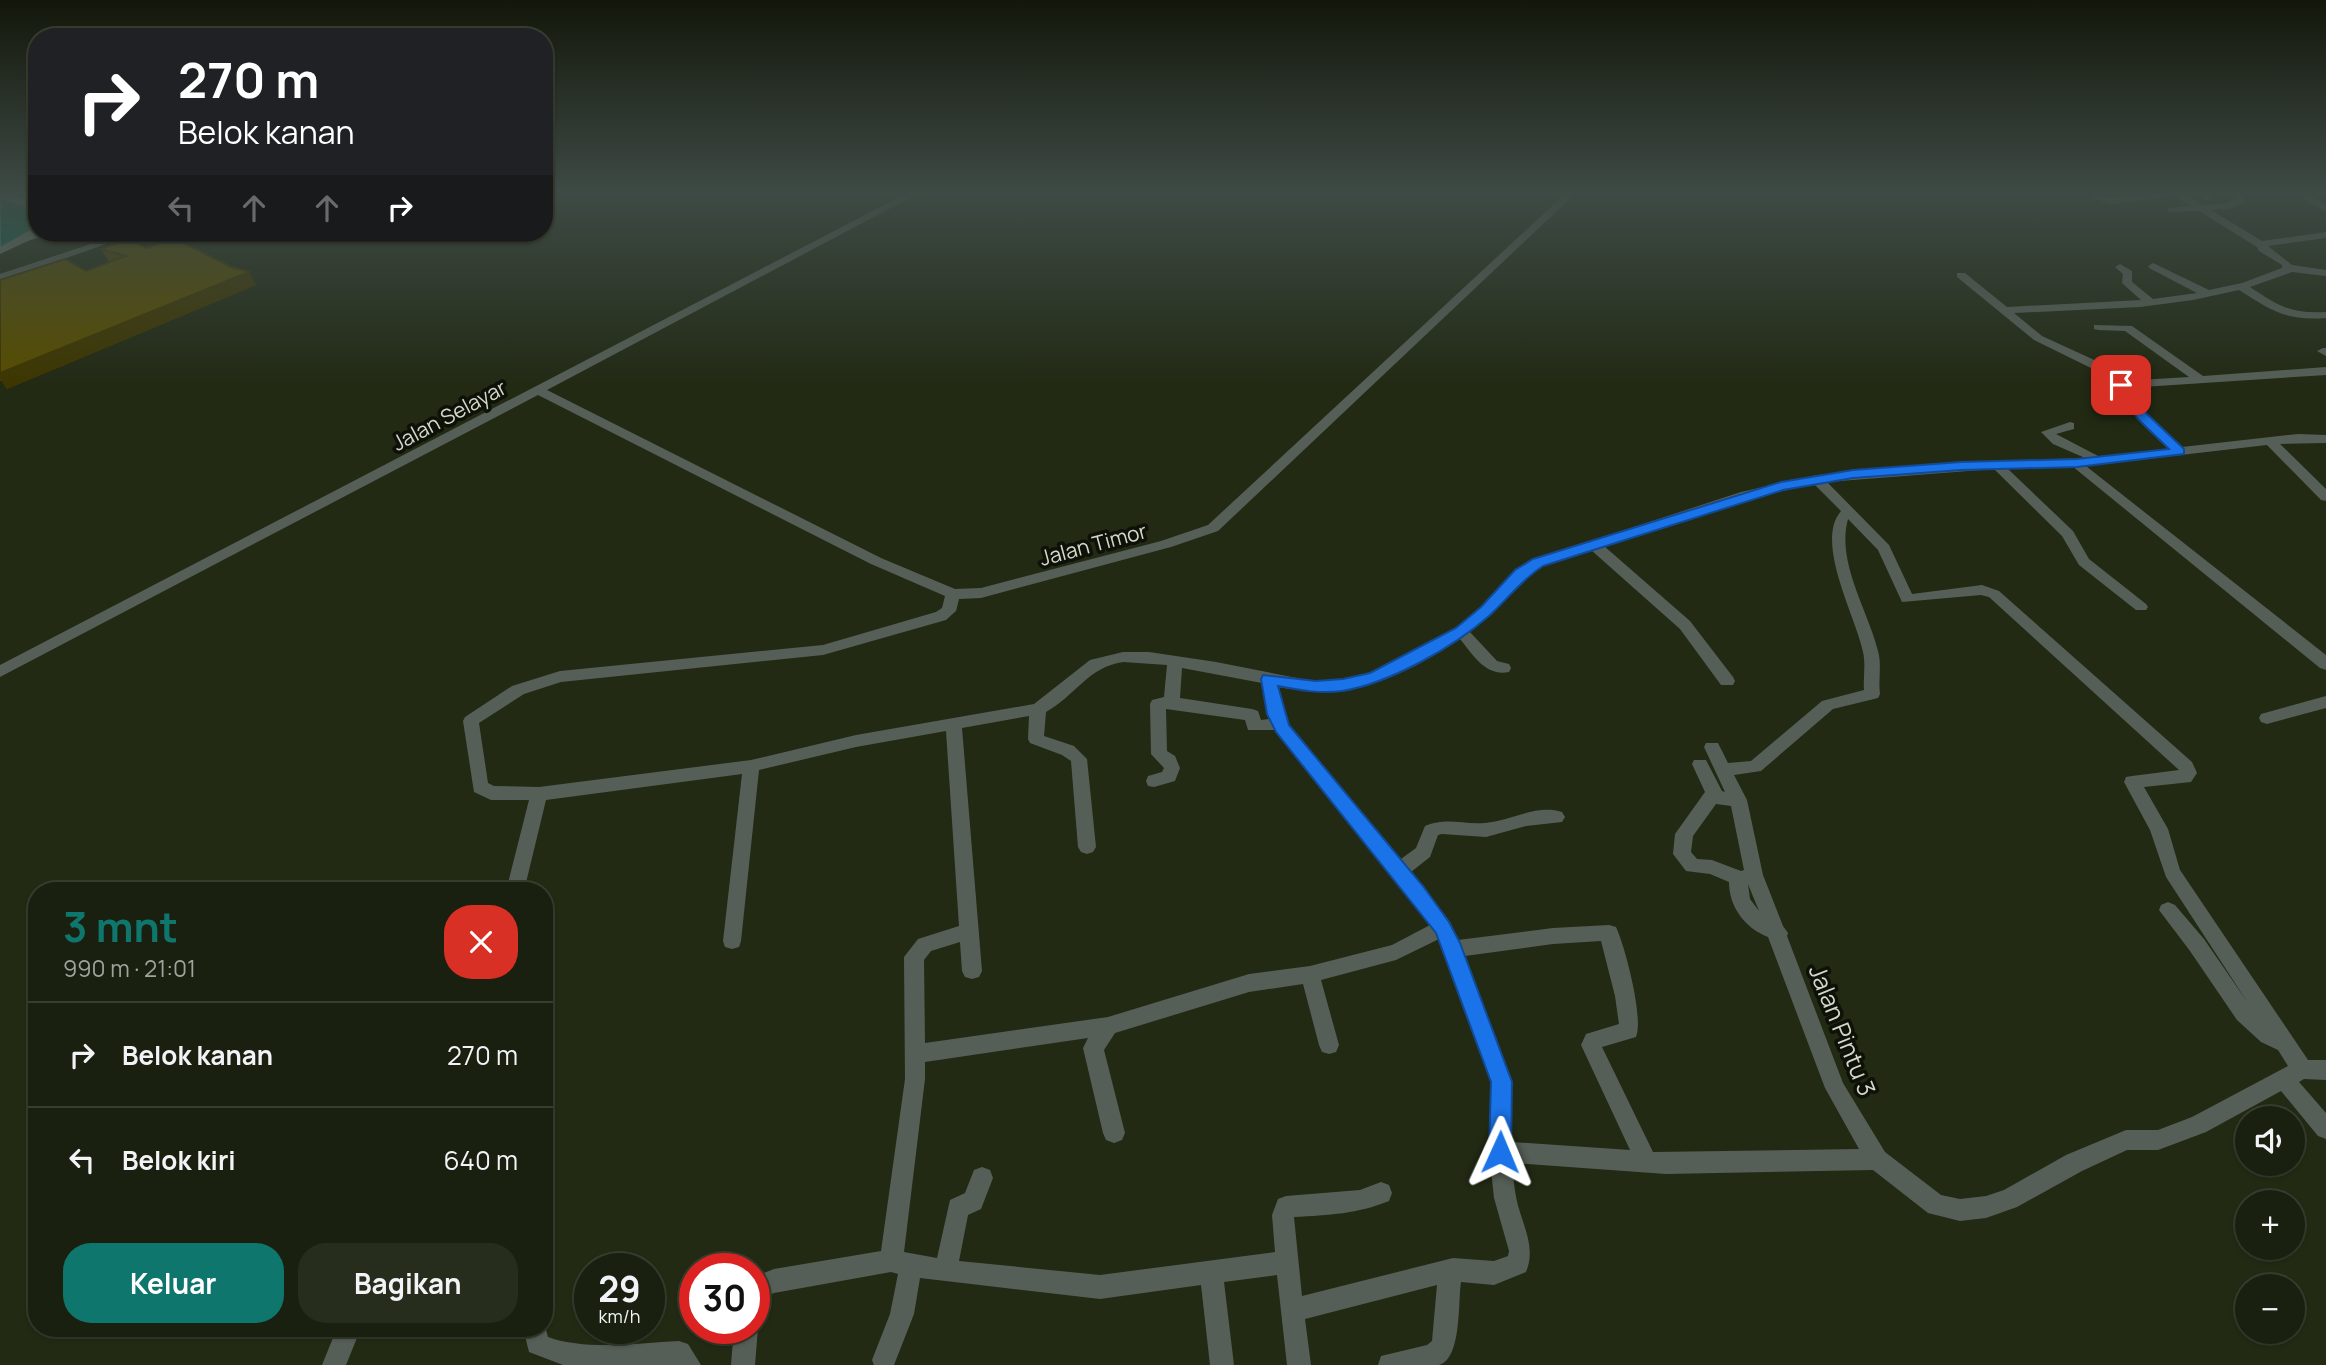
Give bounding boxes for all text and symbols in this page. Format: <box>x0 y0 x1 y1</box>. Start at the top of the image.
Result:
text: 270 m <box>178 46 319 113</box>
icon: right <box>63 56 154 147</box>
text: Belok kanan <box>178 110 354 154</box>
icon: left <box>162 189 200 227</box>
icon: ahead <box>235 189 273 227</box>
icon: ahead <box>308 189 346 227</box>
icon: right <box>381 189 419 227</box>
pin <box>2091 355 2151 415</box>
icon: arrive <box>2102 366 2140 404</box>
street label: Jalan Selayar <box>387 373 511 457</box>
street label: Jalan Timor <box>1036 516 1150 572</box>
text: 3 mnt <box>63 897 178 955</box>
button: close <box>444 905 518 979</box>
text: 990 m · 21:01 <box>63 952 196 984</box>
street label: Jalan Pintu 3 <box>1802 959 1884 1101</box>
icon: right <box>63 1036 101 1074</box>
text: Belok kanan <box>122 1037 273 1073</box>
text: 270 m <box>447 1037 518 1073</box>
map controls <box>2235 1106 2305 1344</box>
button: sound <box>2235 1106 2305 1176</box>
position arrow <box>1463 1115 1537 1189</box>
icon: left <box>63 1141 101 1179</box>
text: Belok kiri <box>122 1142 236 1178</box>
text: 640 m <box>443 1142 518 1178</box>
button: + <box>2235 1190 2305 1260</box>
button: Keluar <box>63 1243 284 1323</box>
button: Bagikan <box>298 1243 518 1323</box>
speed limit sign: 30 <box>679 1253 770 1344</box>
text: 29 <box>598 1265 641 1313</box>
button: − <box>2235 1274 2305 1344</box>
text: km/h <box>599 1304 640 1328</box>

